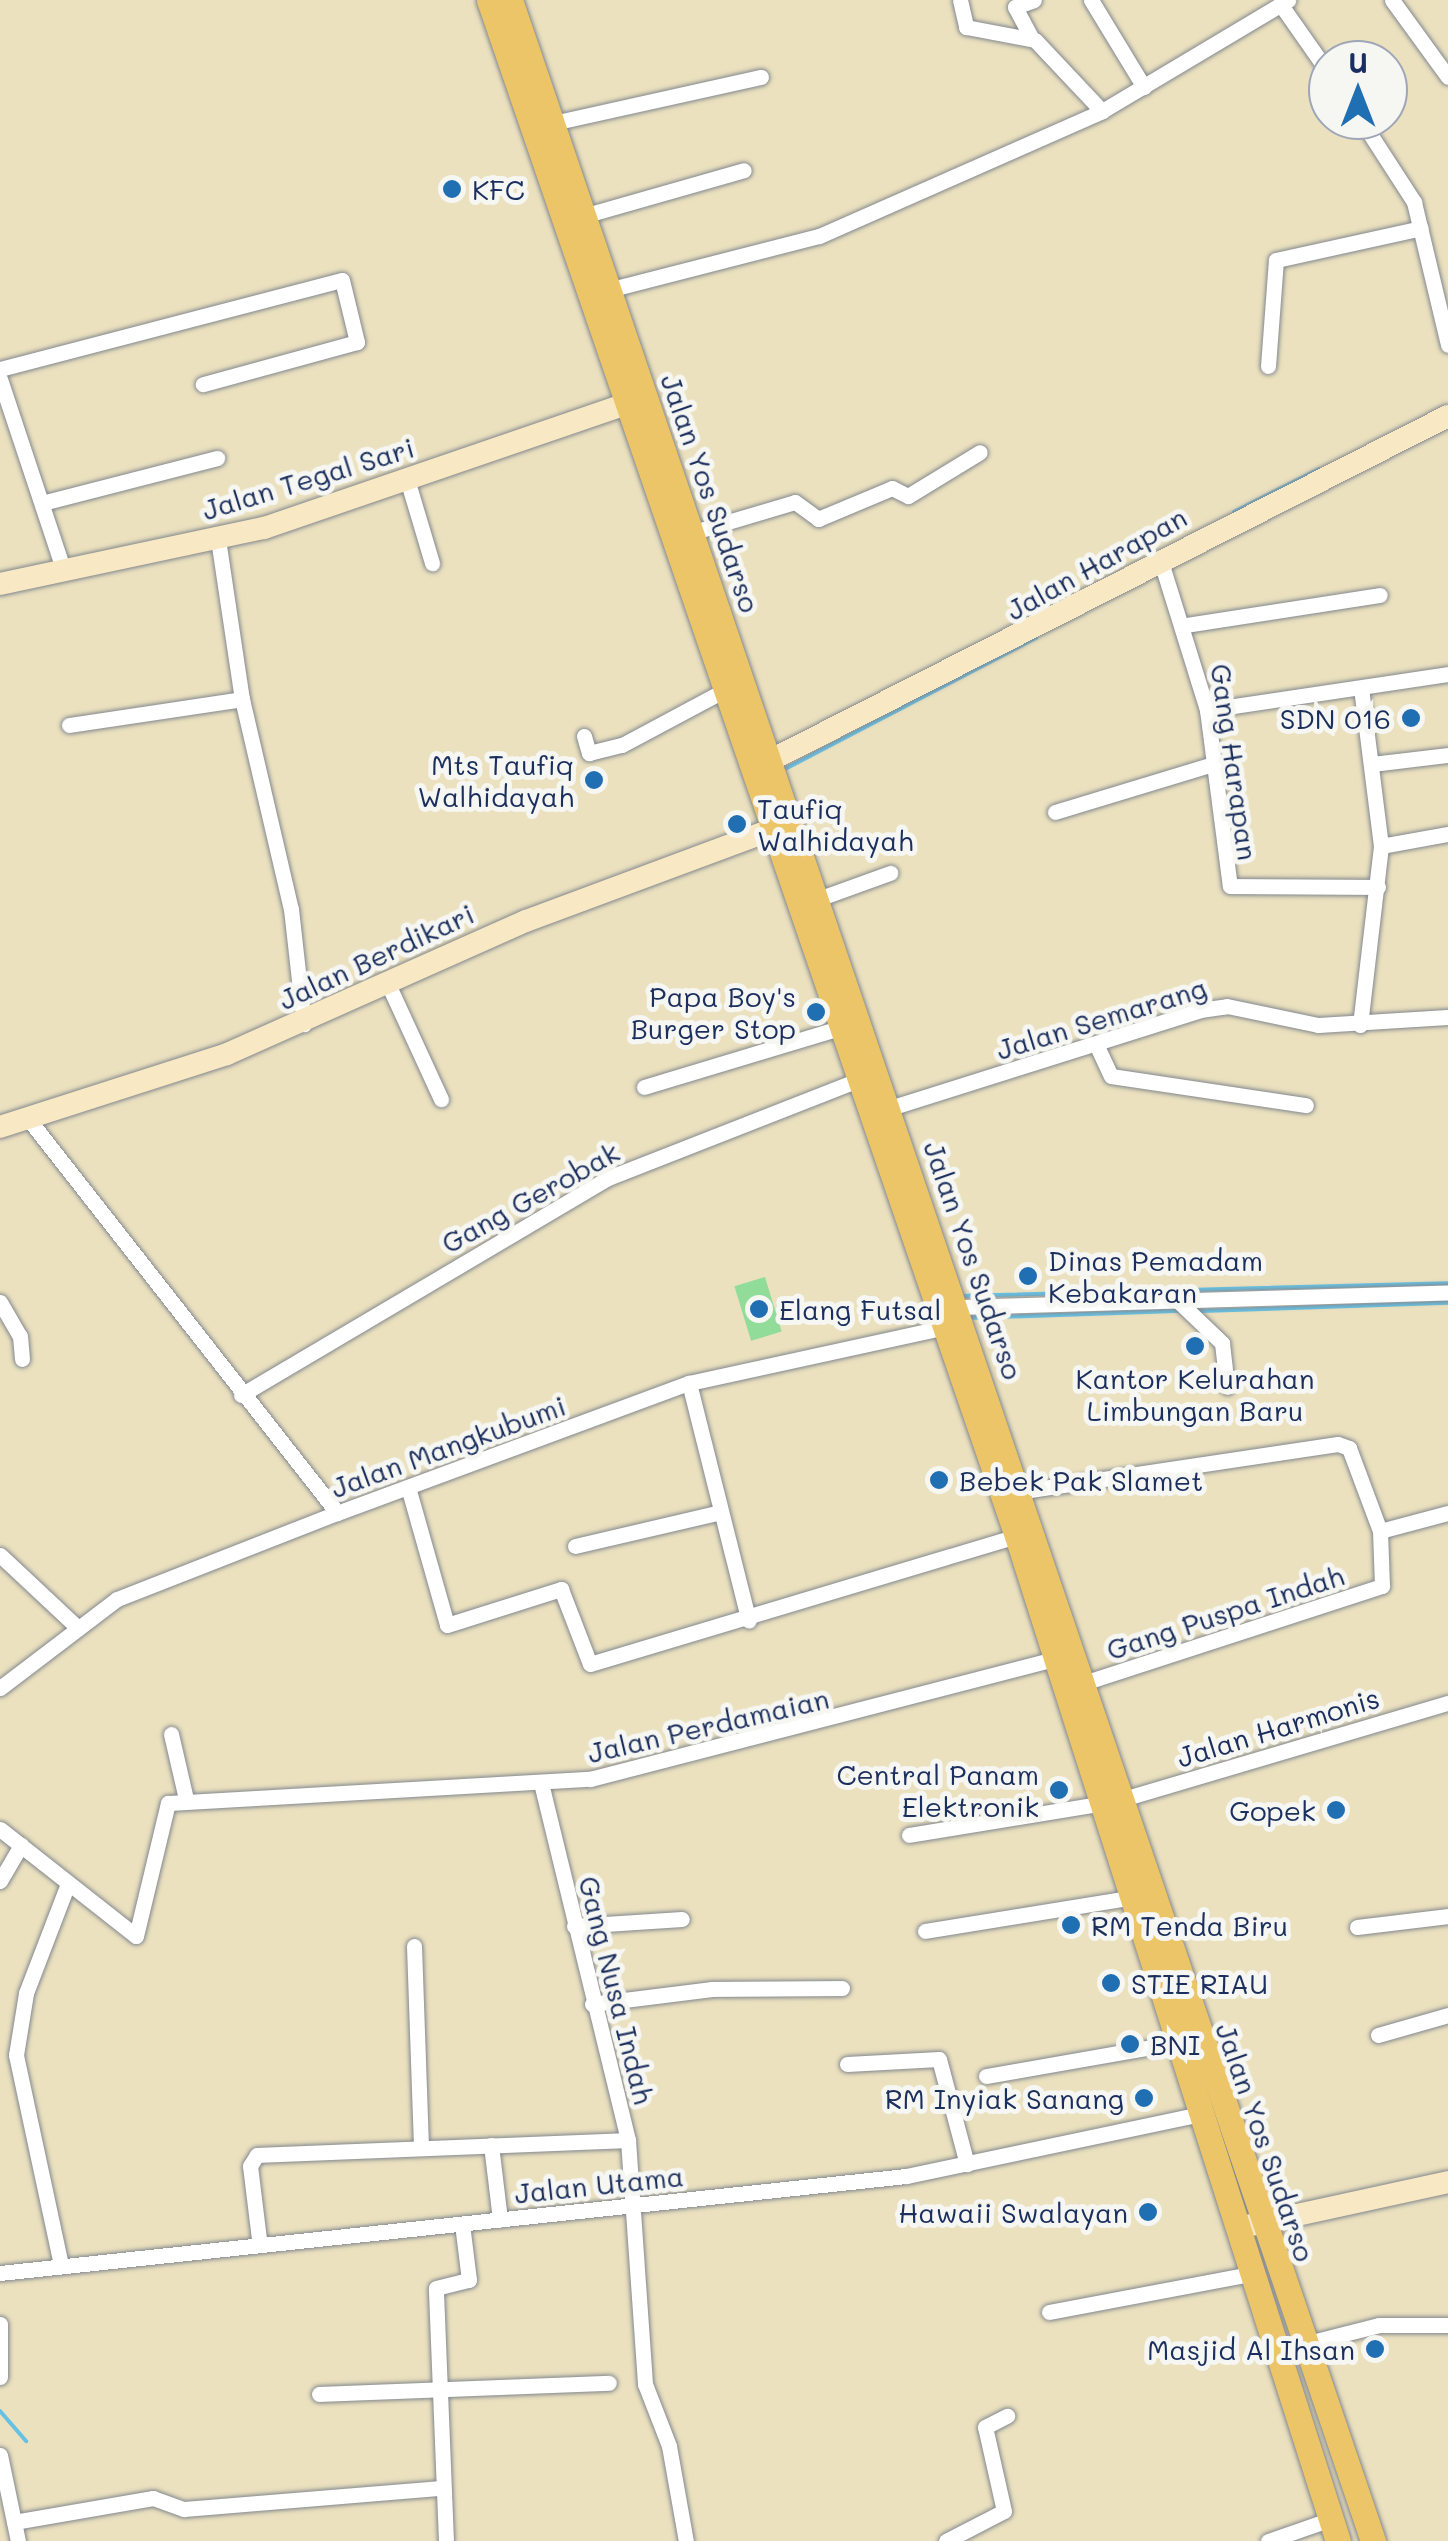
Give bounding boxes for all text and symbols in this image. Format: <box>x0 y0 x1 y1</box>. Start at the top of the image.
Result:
north arrow <box>1308 40 1408 140</box>
text: U <box>1348 44 1368 80</box>
place label: KFC <box>472 172 525 206</box>
marker: KFC <box>441 178 463 200</box>
street label: Jalan Yos Sudarso <box>654 369 768 617</box>
street label: Jalan Tegal Sari <box>198 430 418 526</box>
street label: Jalan Harapan <box>1000 500 1192 626</box>
street label: Gang Harapan <box>1205 662 1265 862</box>
place label: SDN 016 <box>1280 701 1391 735</box>
marker: SDN 016 <box>1400 707 1422 729</box>
place label: Mts Taufiq Walhidayah <box>418 747 574 813</box>
marker: Mts Taufiq Walhidayah <box>583 769 605 791</box>
place label: Taufiq Walhidayah <box>757 791 913 857</box>
marker: Taufiq Walhidayah <box>726 813 748 835</box>
street label: Jalan Berdikari <box>273 896 479 1016</box>
street label: Jalan Semarang <box>992 970 1210 1066</box>
place label: Papa Boy's Burger Stop <box>631 979 796 1045</box>
marker: Papa Boy's Burger Stop <box>805 1001 827 1023</box>
street label: Gang Gerobak <box>435 1134 625 1260</box>
street label: Jalan Yos Sudarso <box>917 1136 1031 1384</box>
place label: Dinas Pemadam Kebakaran <box>1048 1243 1263 1309</box>
marker: Dinas Pemadam Kebakaran <box>1017 1265 1039 1287</box>
place label: Elang Futsal <box>779 1292 942 1326</box>
marker: Elang Futsal <box>748 1298 770 1320</box>
marker: Kantor Kelurahan Limbungan Baru <box>1184 1335 1206 1357</box>
place label: Kantor Kelurahan Limbungan Baru <box>1076 1361 1314 1427</box>
street label: Jalan Mangkubumi <box>326 1388 570 1504</box>
place label: Bebek Pak Slamet <box>959 1463 1203 1497</box>
marker: Bebek Pak Slamet <box>928 1469 950 1491</box>
street label: Gang Puspa Indah <box>1102 1558 1348 1666</box>
street label: Jalan Harmonis <box>1173 1680 1383 1774</box>
street label: Jalan Perdamaian <box>584 1681 832 1769</box>
place label: Central Panam Elektronik <box>837 1757 1039 1823</box>
marker: Central Panam Elektronik <box>1048 1779 1070 1801</box>
place label: Gopek <box>1229 1793 1316 1827</box>
marker: Gopek <box>1325 1799 1347 1821</box>
street label: Gang Nusa Indah <box>572 1873 662 2107</box>
place label: RM Tenda Biru <box>1091 1908 1288 1942</box>
marker: RM Tenda Biru <box>1060 1914 1082 1936</box>
place label: STIE RIAU <box>1131 1966 1268 2000</box>
marker: STIE RIAU <box>1100 1972 1122 1994</box>
street label: Jalan Yos Sudarso <box>1209 2018 1323 2266</box>
place label: BNI <box>1150 2027 1200 2061</box>
marker: BNI <box>1119 2033 1141 2055</box>
place label: RM Inyiak Sanang <box>885 2081 1124 2115</box>
marker: RM Inyiak Sanang <box>1133 2087 1155 2109</box>
street label: Jalan Utama <box>513 2158 685 2210</box>
place label: Hawaii Swalayan <box>898 2195 1128 2229</box>
marker: Hawaii Swalayan <box>1137 2201 1159 2223</box>
place label: Masjid Al Ihsan <box>1147 2332 1355 2366</box>
marker: Masjid Al Ihsan <box>1364 2338 1386 2360</box>

